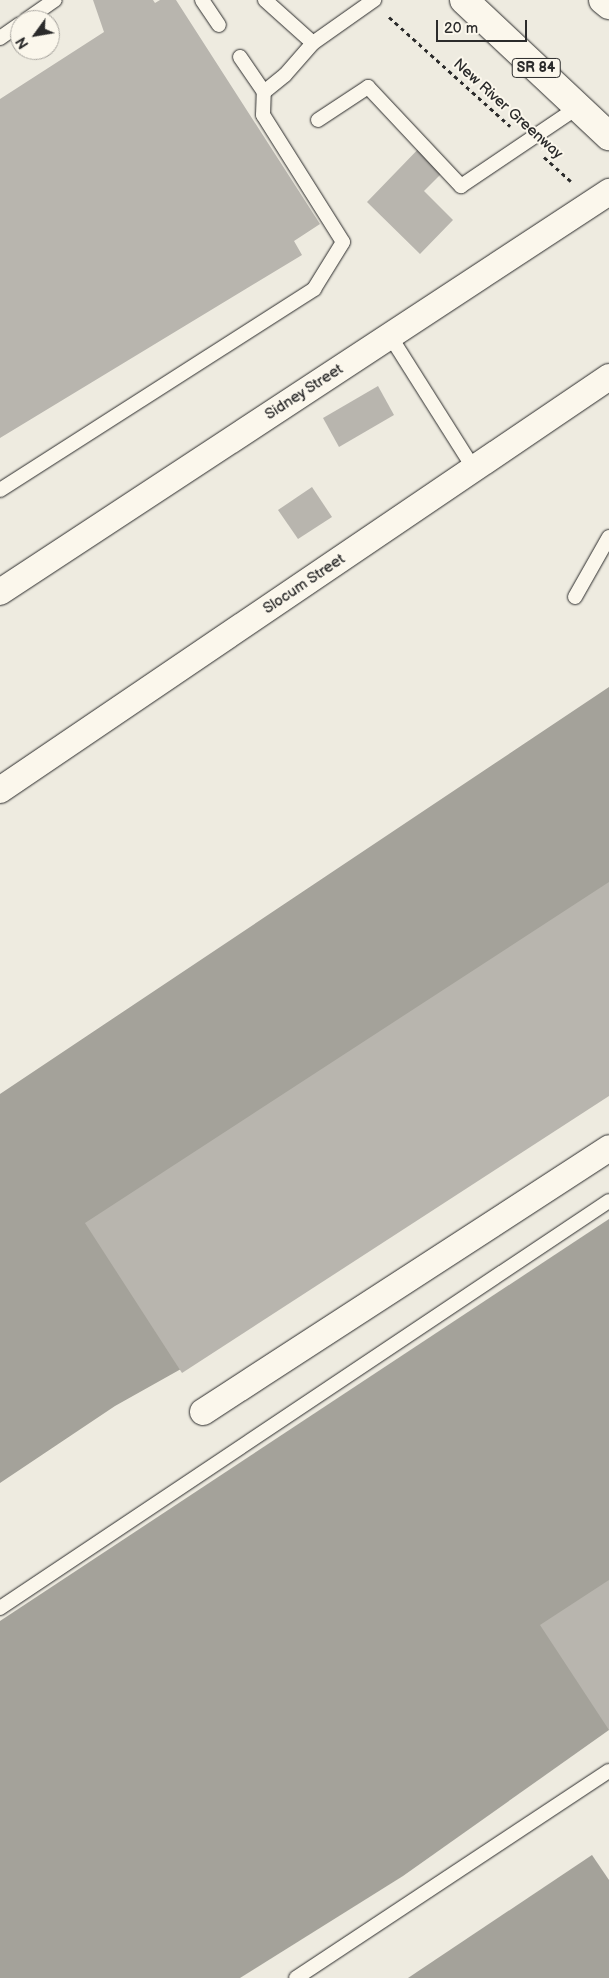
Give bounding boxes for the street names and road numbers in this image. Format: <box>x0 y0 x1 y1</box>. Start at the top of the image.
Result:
street label: New River Greenway <box>450 55 566 163</box>
road number: SR 84 <box>511 56 561 80</box>
street label: Sidney Street <box>261 360 347 424</box>
street label: Slocum Street <box>260 550 348 618</box>

